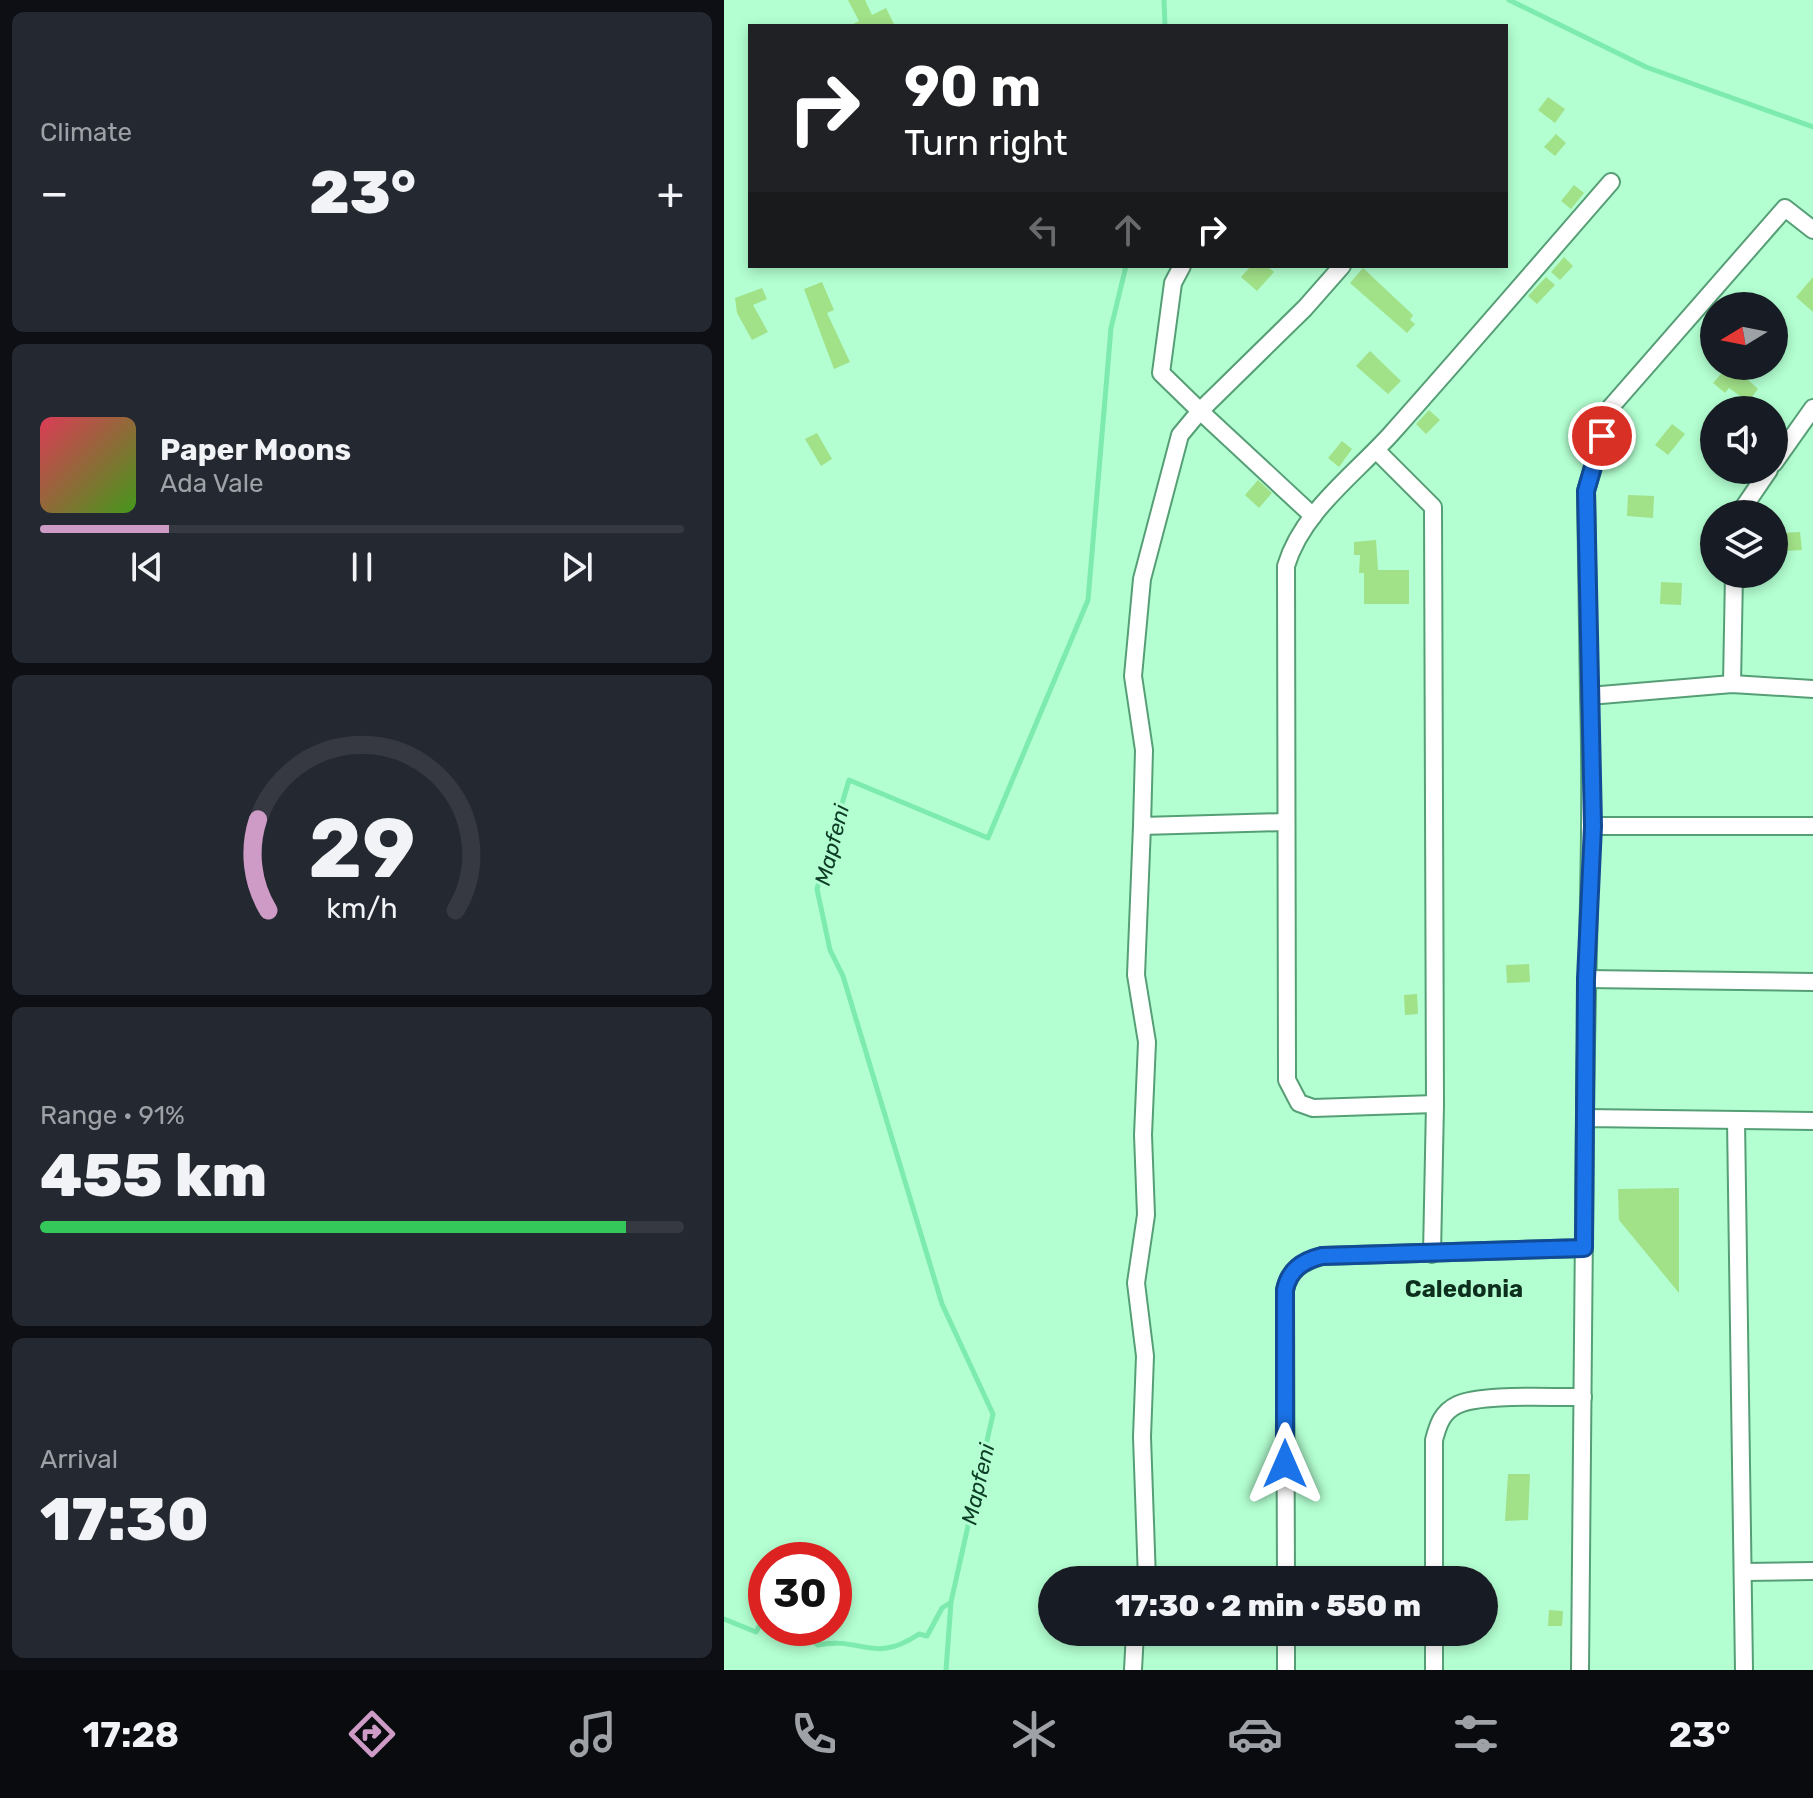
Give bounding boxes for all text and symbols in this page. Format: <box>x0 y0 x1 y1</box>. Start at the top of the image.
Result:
text: 90 m <box>904 54 1041 120</box>
icon: right <box>772 56 876 160</box>
text: Climate <box>40 117 132 148</box>
text: Turn right <box>904 121 1068 164</box>
text: 23° <box>309 157 416 228</box>
text: − <box>40 167 69 219</box>
text: + <box>657 167 684 219</box>
icon: left <box>1022 208 1066 252</box>
icon: ahead <box>1106 208 1150 252</box>
icon: right <box>1190 208 1234 252</box>
north arrow <box>1700 292 1788 380</box>
map controls <box>1700 292 1788 588</box>
button: sound <box>1700 396 1788 484</box>
pin <box>1568 402 1636 470</box>
icon: arrive <box>1580 414 1624 458</box>
text: Paper Moons <box>160 432 351 468</box>
text: Ada Vale <box>160 468 264 499</box>
button: layers <box>1700 500 1788 588</box>
icon: previous <box>125 545 169 589</box>
icon: pause <box>340 545 384 589</box>
icon: next <box>555 545 599 589</box>
text: 29 <box>308 799 416 898</box>
water label: Mapfeni <box>809 801 855 888</box>
text: km/h <box>326 891 398 925</box>
text: Range · 91% <box>40 1100 185 1131</box>
text: 455 km <box>40 1140 267 1211</box>
district label: Caledonia <box>1405 1275 1523 1303</box>
position arrow <box>1243 1422 1327 1506</box>
water label: Mapfeni <box>956 1440 1001 1527</box>
text: Arrival <box>40 1444 118 1475</box>
text: 17:30 <box>40 1484 209 1555</box>
speed limit sign: 30 <box>748 1542 852 1646</box>
text: 17:30 · 2 min · 550 m <box>1115 1588 1421 1624</box>
icon: directions <box>344 1706 400 1762</box>
icon: music <box>565 1706 621 1762</box>
icon: phone <box>786 1706 842 1762</box>
icon: climate <box>1006 1706 1062 1762</box>
icon: car <box>1227 1706 1283 1762</box>
icon: filters <box>1448 1706 1504 1762</box>
text: 17:28 <box>82 1713 179 1756</box>
text: 23° <box>1669 1713 1731 1756</box>

